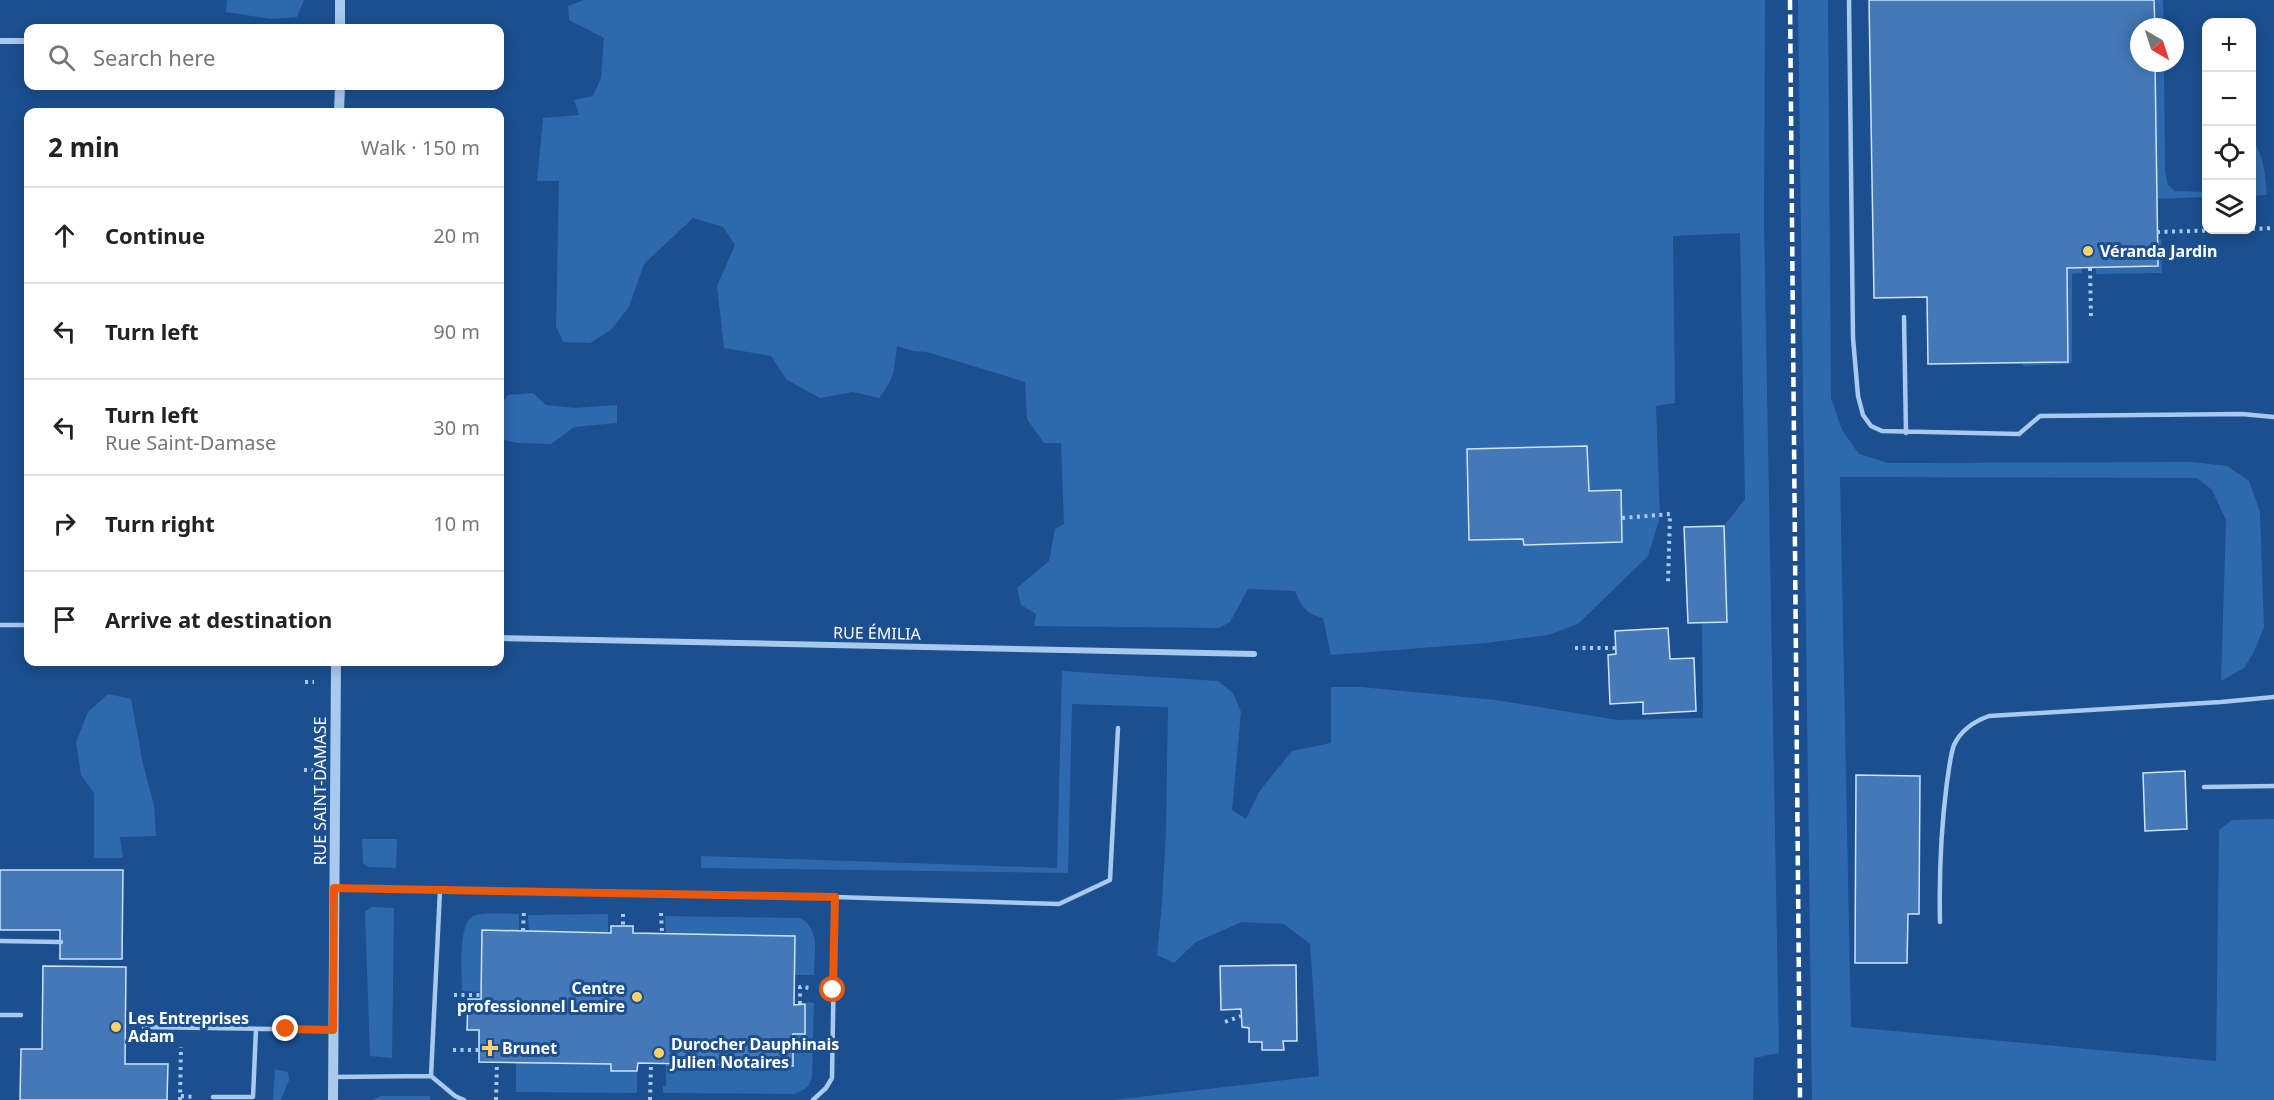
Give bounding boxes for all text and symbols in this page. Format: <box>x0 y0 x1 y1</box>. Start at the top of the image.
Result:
north arrow <box>2130 18 2184 72</box>
map controls <box>2202 18 2256 234</box>
button: + <box>2202 18 2256 72</box>
search box <box>24 24 504 90</box>
icon: search <box>45 41 78 74</box>
text: Search here <box>93 42 215 72</box>
button: − <box>2202 72 2256 126</box>
button: locate <box>2202 126 2256 180</box>
text: 2 min <box>48 129 120 165</box>
text: Walk · 150 m <box>361 134 480 161</box>
button: layers <box>2202 180 2256 234</box>
icon: ahead <box>48 219 81 252</box>
text: Continue <box>105 220 205 250</box>
text: 20 m <box>433 222 480 249</box>
place label: Véranda Jardin <box>2100 240 2217 262</box>
marker: Véranda Jardin <box>2081 244 2095 258</box>
icon: left <box>48 315 81 348</box>
text: Turn left <box>105 316 199 346</box>
text: 90 m <box>433 318 480 345</box>
text: Turn left <box>105 399 199 429</box>
icon: left <box>48 411 81 444</box>
text: 30 m <box>433 414 480 441</box>
text: Rue Saint-Damase <box>105 429 276 456</box>
icon: right <box>48 507 81 540</box>
text: Turn right <box>105 508 215 538</box>
text: 10 m <box>433 510 480 537</box>
icon: arrive <box>48 603 81 636</box>
text: Arrive at destination <box>105 604 332 634</box>
street label: RUE ÉMILIA <box>833 621 922 645</box>
street label: RUE SAINT-DAMASE <box>309 717 331 865</box>
route start <box>819 976 845 1002</box>
place label: Centre professionnel Lemire <box>457 977 625 1017</box>
marker: Centre professionnel Lemire <box>630 990 644 1004</box>
place label: Les Entreprises Adam <box>128 1007 249 1047</box>
route end <box>272 1015 298 1041</box>
marker: Les Entreprises Adam <box>109 1020 123 1034</box>
place label: Durocher Dauphinais Julien Notaires <box>669 1033 839 1073</box>
place label: Brunet <box>502 1037 557 1059</box>
marker: Brunet <box>483 1041 497 1055</box>
marker: Durocher Dauphinais Julien Notaires <box>652 1046 666 1060</box>

